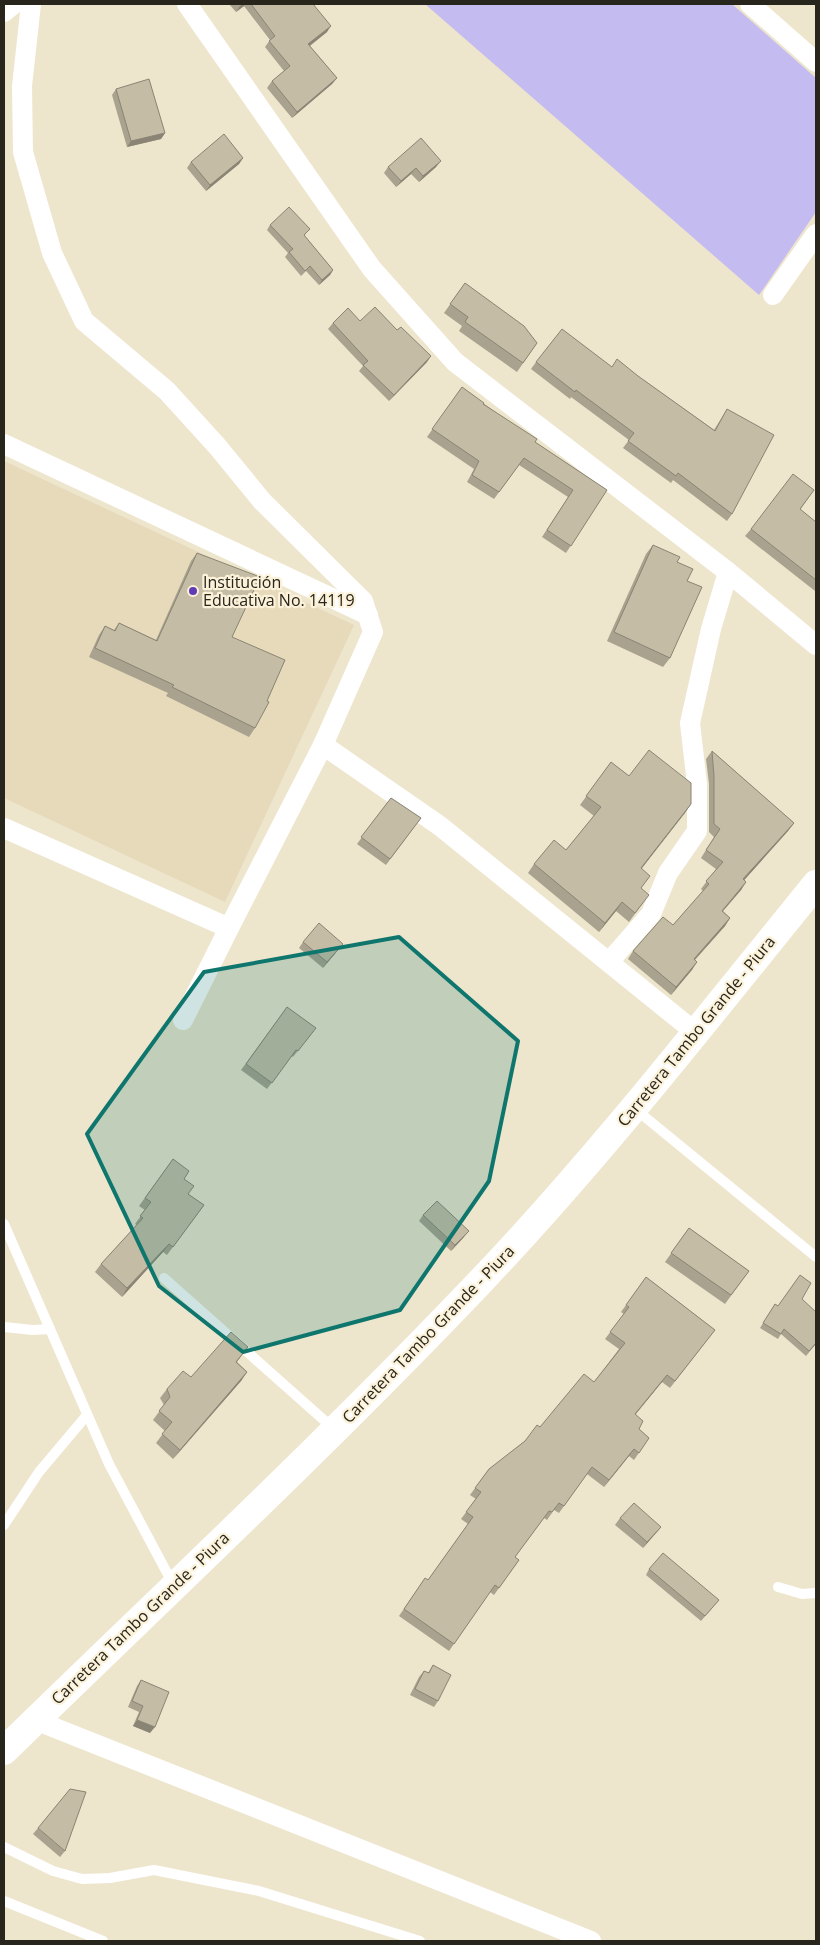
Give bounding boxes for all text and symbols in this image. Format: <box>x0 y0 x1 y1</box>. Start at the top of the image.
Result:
place label: Institución Educativa No. 14119 <box>203 571 355 611</box>
marker: Institución Educativa No. 14119 <box>187 585 199 597</box>
street label: Carretera Tambo Grande - Piura <box>612 931 780 1131</box>
street label: Carretera Tambo Grande - Piura <box>337 1240 519 1428</box>
street label: Carretera Tambo Grande - Piura <box>46 1527 234 1709</box>

